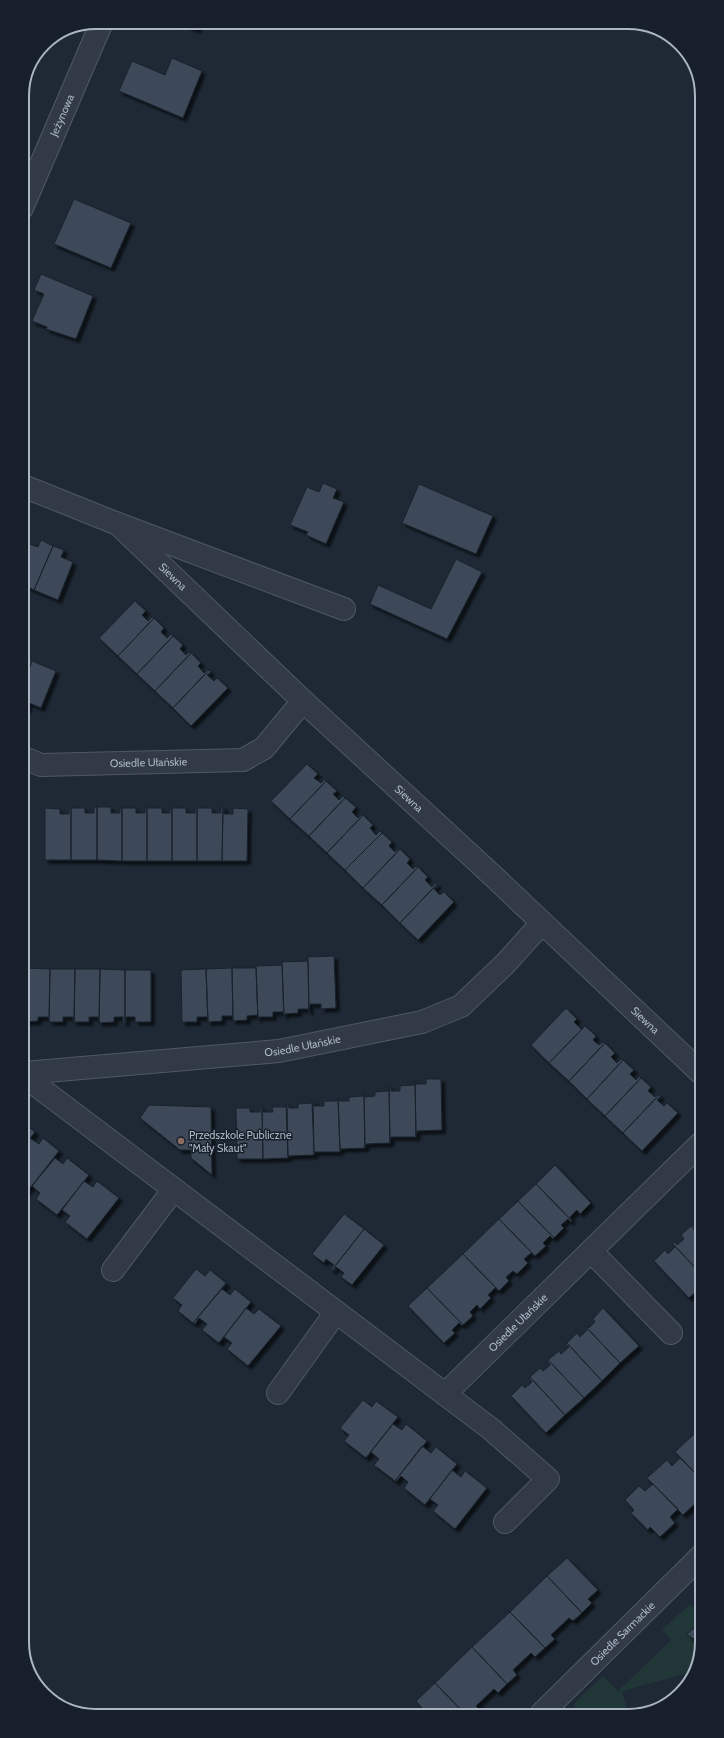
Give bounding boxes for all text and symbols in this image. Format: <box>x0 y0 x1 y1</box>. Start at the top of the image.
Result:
street label: Jeżynowa <box>46 91 77 139</box>
street label: Siewna <box>156 560 190 594</box>
street label: Osiedle Ułańskie <box>110 754 188 770</box>
street label: Siewna <box>392 782 427 816</box>
street label: Siewna <box>628 1003 663 1037</box>
street label: Osiedle Ułańskie <box>264 1032 342 1059</box>
place label: Przedszkole Publiczne "Mały Skaut" <box>189 1128 292 1155</box>
marker: Przedszkole Publiczne "Mały Skaut" <box>176 1136 186 1146</box>
street label: Osiedle Ułańskie <box>485 1290 551 1355</box>
street label: Osiedle Sarmackie <box>587 1598 658 1669</box>

